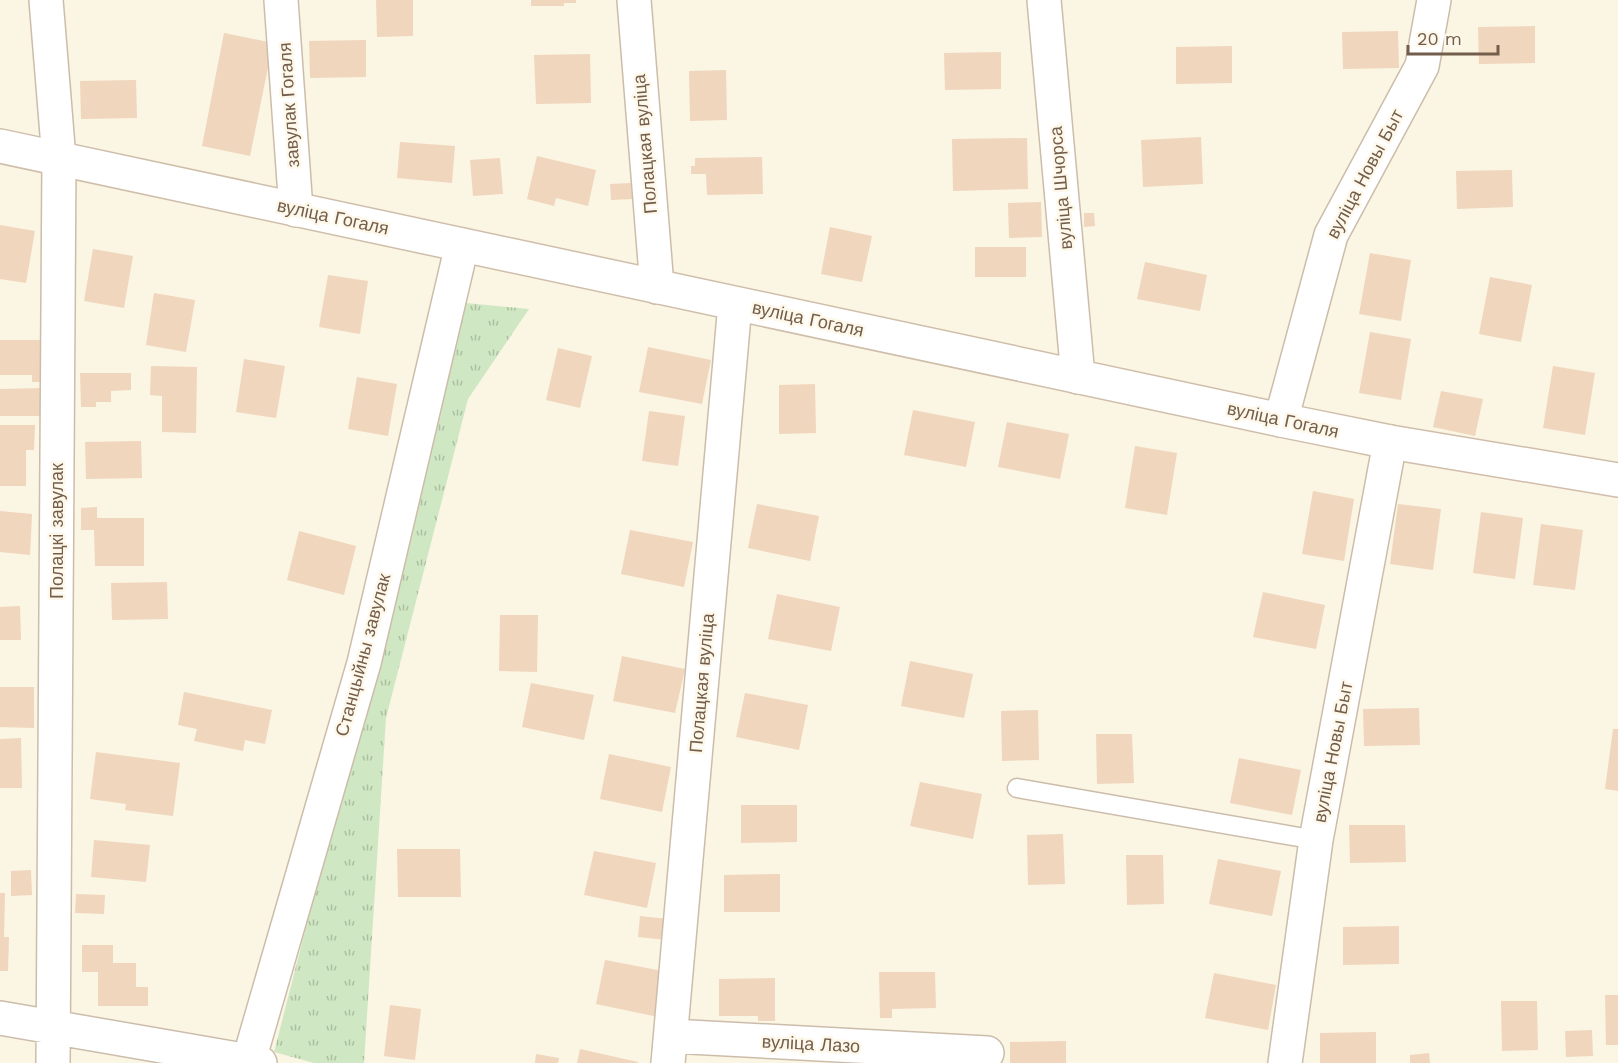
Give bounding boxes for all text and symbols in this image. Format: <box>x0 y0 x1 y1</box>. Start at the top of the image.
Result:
scale bar <box>1408 18 1498 56</box>
text: 20 m <box>1417 28 1462 49</box>
street label: завулак Гогаля <box>274 42 303 168</box>
street label: Полацкая вуліца <box>628 72 661 215</box>
street label: вуліца Новы Быт <box>1322 106 1407 242</box>
street label: вуліца Шчорса <box>1045 125 1076 251</box>
street label: вуліца Гогаля <box>275 194 391 239</box>
street label: вуліца Гогаля <box>750 296 866 341</box>
street label: вуліца Гогаля <box>1225 397 1341 442</box>
street label: Полацкі завулак <box>46 463 67 599</box>
street label: Станцыйны завулак <box>331 571 394 739</box>
street label: Полацкая вуліца <box>685 611 718 754</box>
street label: вуліца Новы Быт <box>1309 680 1356 824</box>
street label: вуліца Лазо <box>761 1030 861 1057</box>

